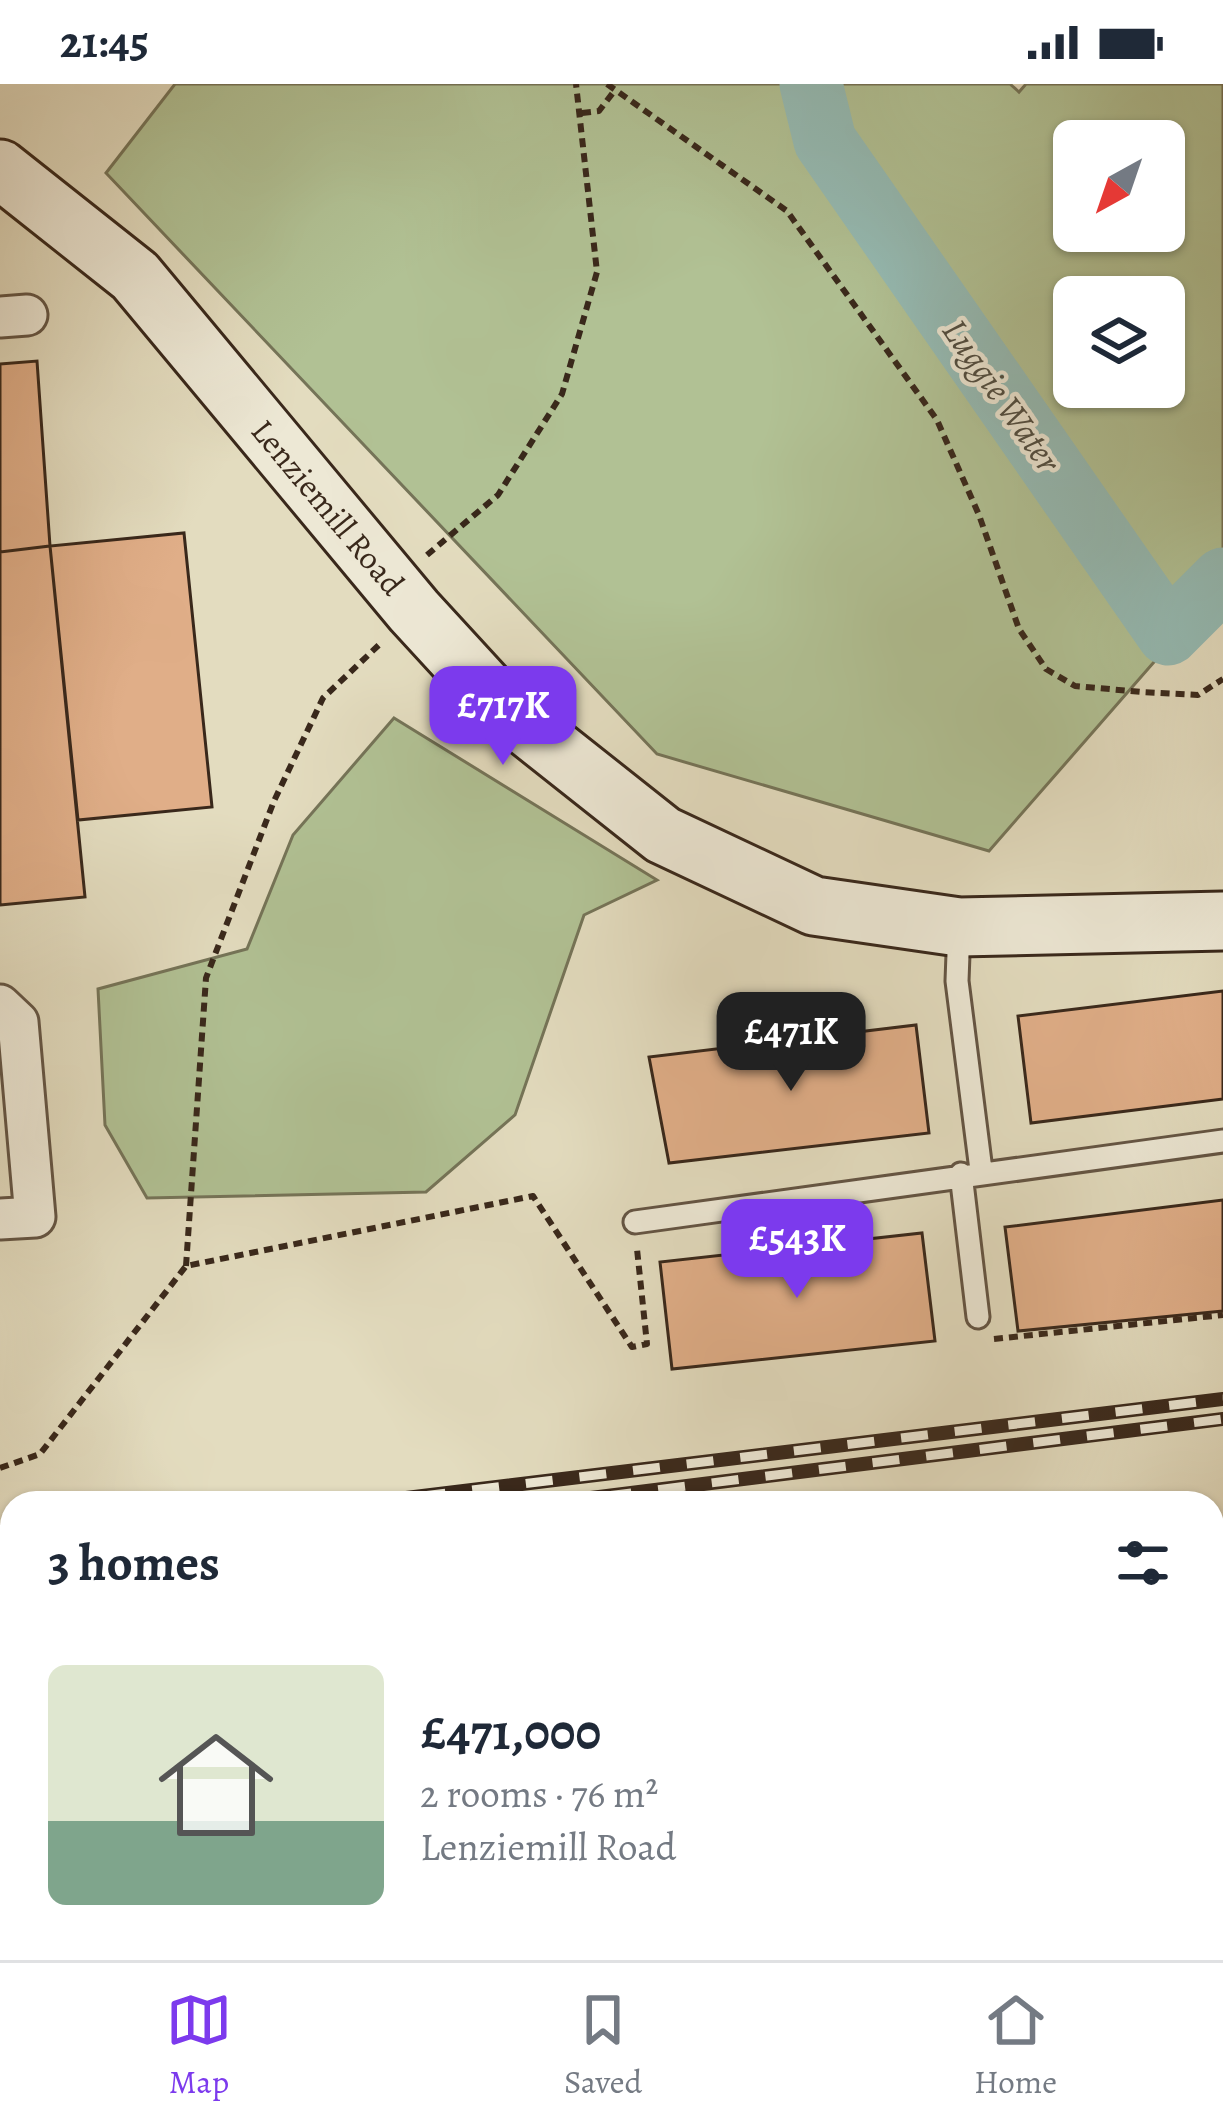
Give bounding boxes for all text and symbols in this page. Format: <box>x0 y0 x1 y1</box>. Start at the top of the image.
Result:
text: 21:45 <box>60 11 149 73</box>
north arrow <box>1053 120 1185 252</box>
map controls <box>1053 120 1185 408</box>
button: layers <box>1053 276 1185 408</box>
water label: Luggie Water <box>931 309 1074 483</box>
street label: Lenziemill Road <box>241 409 415 605</box>
pin: £717K <box>419 666 587 768</box>
text: £717K <box>456 678 550 731</box>
pin: £471K <box>707 992 875 1094</box>
text: £471K <box>744 1004 838 1057</box>
pin: £543K <box>713 1199 881 1301</box>
text: £543K <box>748 1211 846 1264</box>
text: 3 homes <box>48 1528 220 1598</box>
icon: filters <box>1110 1530 1176 1596</box>
text: £471,000 <box>420 1697 601 1767</box>
icon: home <box>144 1713 288 1857</box>
text: 2 rooms · 76 m² <box>420 1767 658 1820</box>
text: Lenziemill Road <box>420 1820 676 1873</box>
tab: Map <box>166 1987 232 2104</box>
tab: Saved <box>564 1987 642 2104</box>
tab: Home <box>974 1987 1057 2104</box>

